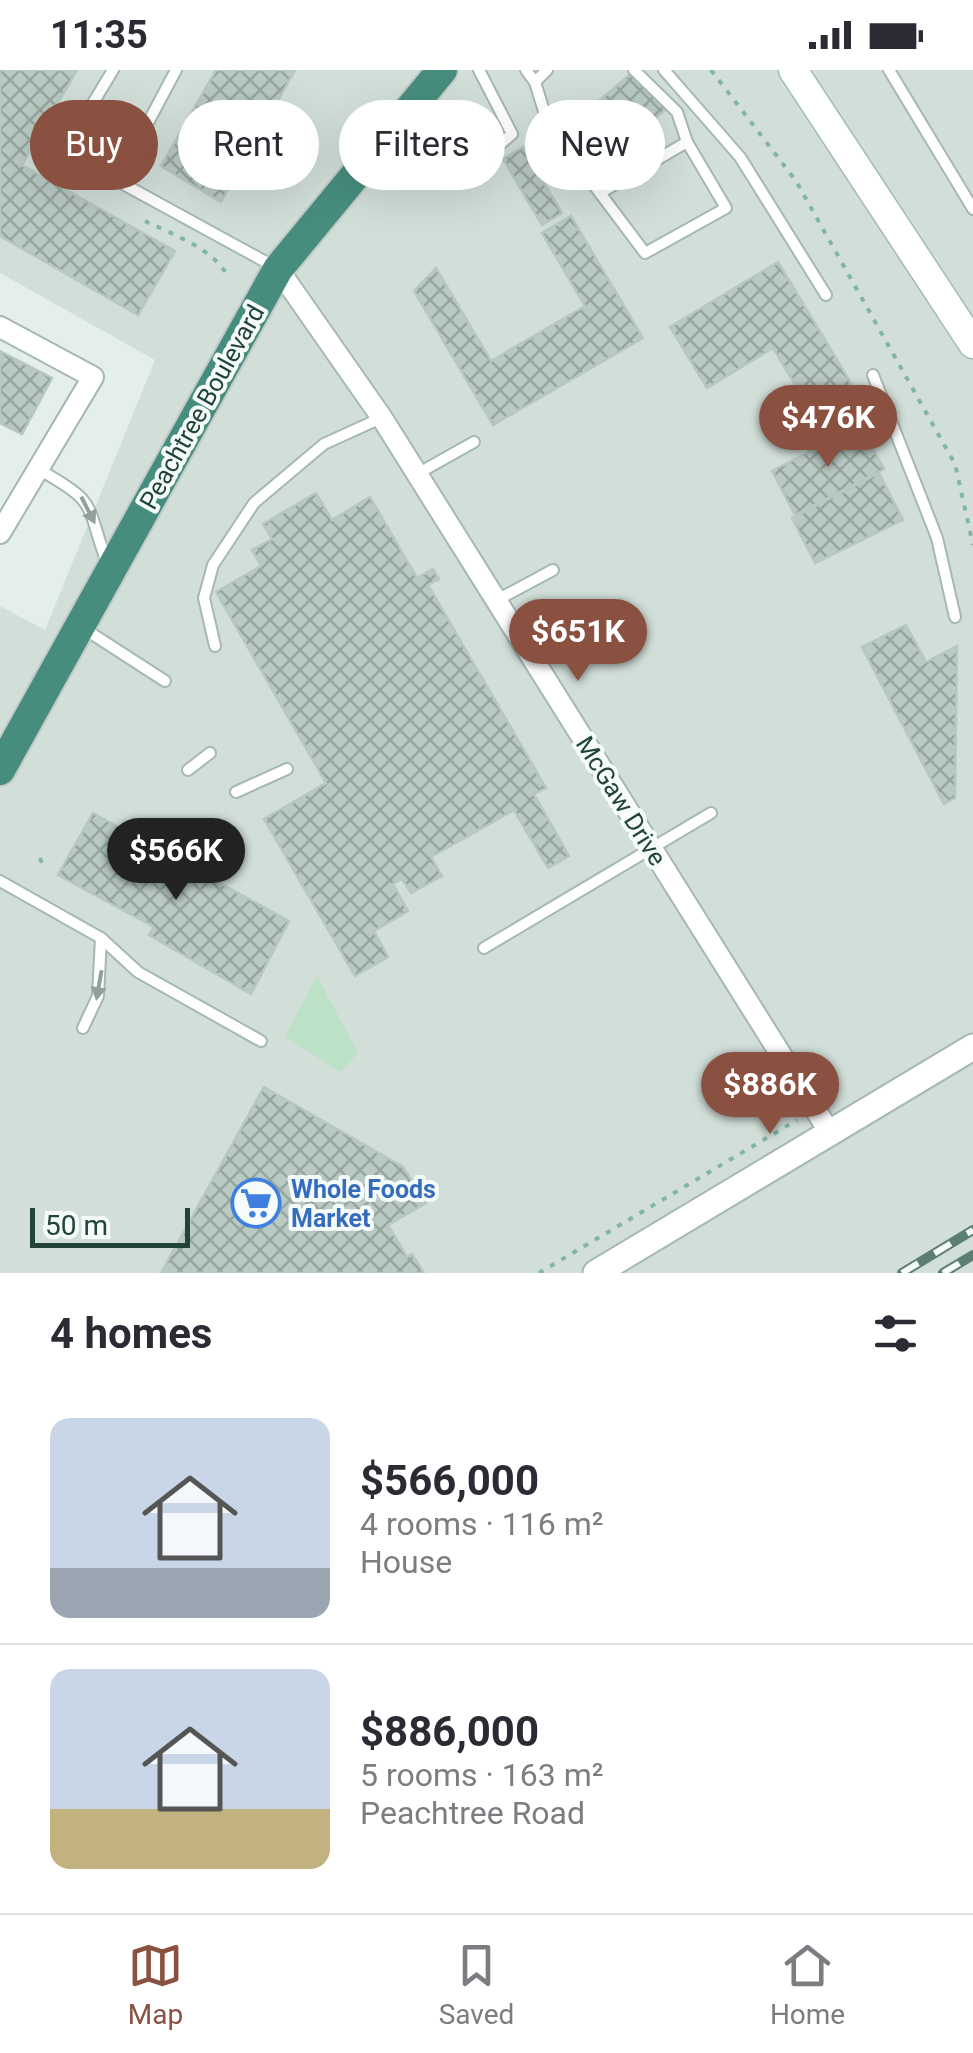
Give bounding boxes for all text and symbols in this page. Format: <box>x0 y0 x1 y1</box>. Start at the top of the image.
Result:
text: 11:35 <box>50 13 148 57</box>
chip: Buy <box>30 100 158 190</box>
chip: Rent <box>178 100 319 190</box>
chip: Filters <box>339 100 505 190</box>
chip: New <box>525 100 665 190</box>
street label: Peachtree Boulevard <box>134 300 270 514</box>
pin: $476K <box>758 385 898 470</box>
text: $476K <box>781 398 875 436</box>
one-way arrow <box>79 496 96 524</box>
pin: $651K <box>508 599 648 684</box>
text: $651K <box>531 612 625 650</box>
street label: McGaw Drive <box>570 731 672 871</box>
pin: $566K <box>106 818 246 903</box>
text: $566K <box>129 831 223 869</box>
one-way arrow <box>90 969 106 1000</box>
pin: $886K <box>700 1052 840 1137</box>
text: $886K <box>723 1065 817 1103</box>
place label: Whole Foods Market <box>291 1175 436 1233</box>
supermarket icon: Whole Foods Market <box>230 1177 282 1229</box>
scale bar <box>30 1203 190 1248</box>
text: 50 m <box>45 1209 108 1242</box>
icon: filters <box>868 1306 923 1361</box>
text: 4 homes <box>50 1309 212 1358</box>
text: $566,000 <box>360 1456 539 1505</box>
icon: home <box>130 1458 250 1578</box>
text: 4 rooms · 116 m² <box>360 1505 603 1543</box>
text: House <box>360 1543 452 1581</box>
text: $886,000 <box>360 1707 539 1756</box>
icon: home <box>130 1709 250 1829</box>
text: 5 rooms · 163 m² <box>360 1756 603 1794</box>
text: Peachtree Road <box>360 1794 585 1832</box>
tab: Map <box>128 1938 183 2031</box>
tab: Saved <box>439 1938 514 2031</box>
tab: Home <box>770 1938 845 2031</box>

